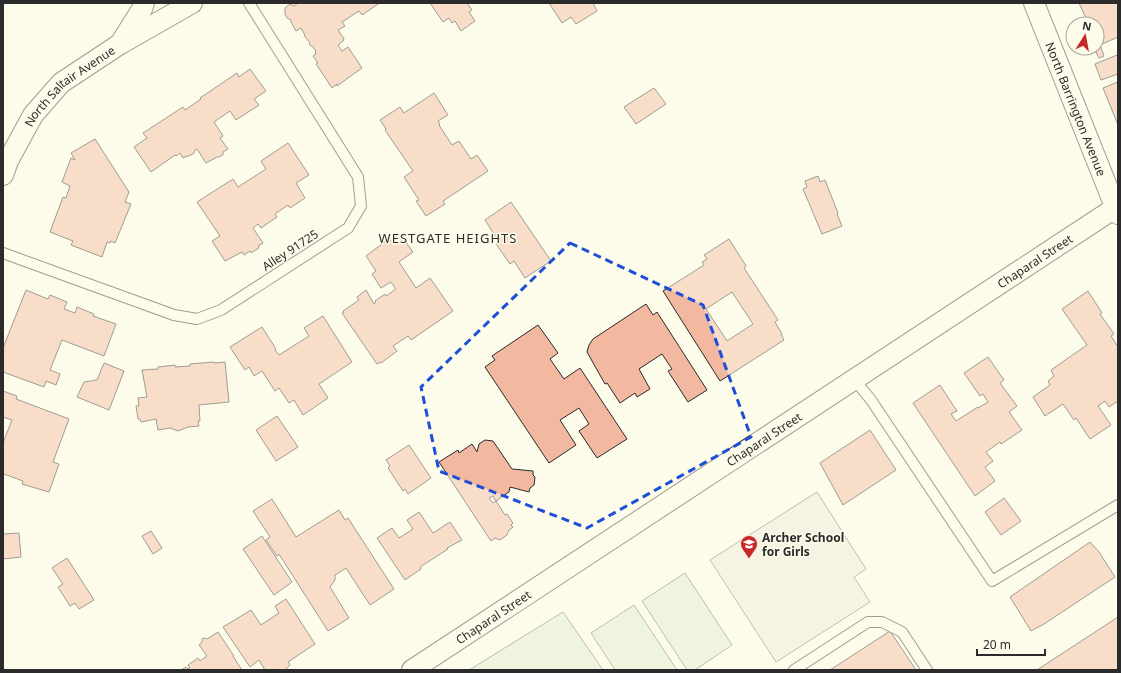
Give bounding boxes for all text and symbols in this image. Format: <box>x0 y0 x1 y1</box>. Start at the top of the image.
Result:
north arrow <box>1065 16 1105 56</box>
text: N <box>1081 17 1093 34</box>
street label: North Barrington Avenue <box>1042 39 1111 179</box>
street label: North Saltair Avenue <box>20 41 118 129</box>
street label: Alley 91725 <box>259 225 322 275</box>
district label: WESTGATE HEIGHTS <box>379 229 517 247</box>
street label: Chaparal Street <box>994 229 1076 292</box>
street label: Chaparal Street <box>723 407 805 470</box>
place label: Archer School for Girls <box>762 529 844 560</box>
school or university icon: Archer School for Girls <box>739 534 759 559</box>
street label: Chaparal Street <box>452 585 535 648</box>
scale bar <box>977 631 1045 657</box>
text: 20 m <box>983 636 1011 653</box>

